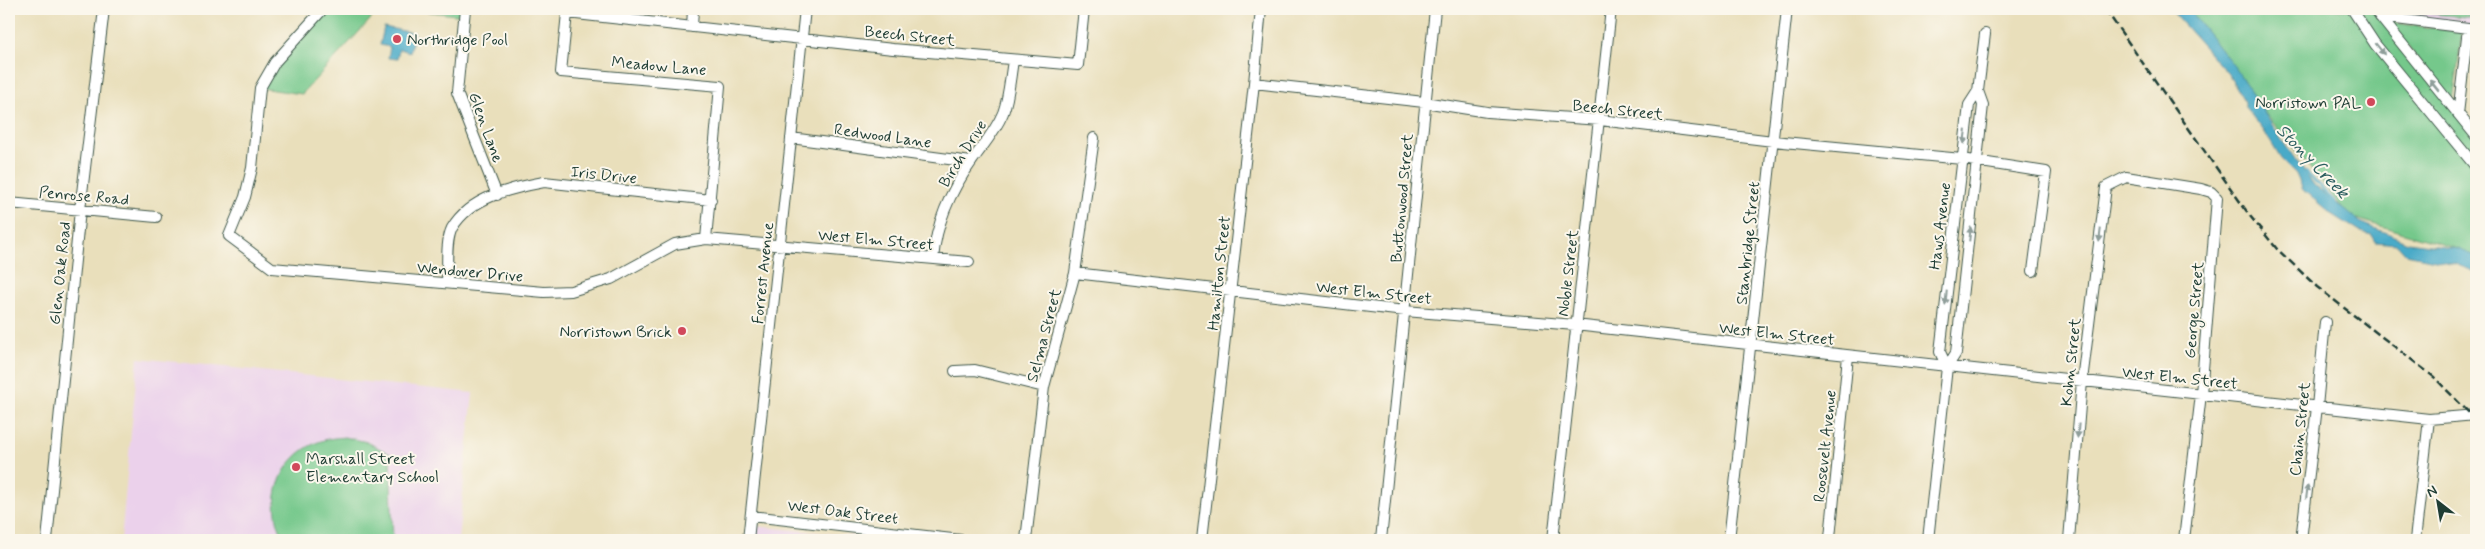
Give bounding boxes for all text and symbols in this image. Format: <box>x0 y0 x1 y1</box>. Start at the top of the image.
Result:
street label: Beech Street <box>863 21 957 52</box>
place label: Northridge Pool <box>407 30 508 52</box>
marker: Northridge Pool <box>391 33 403 45</box>
one-way arrow <box>2374 42 2385 55</box>
street label: Meadow Lane <box>611 52 707 81</box>
one-way arrow <box>2428 78 2439 91</box>
street label: Glen Lane <box>463 89 508 166</box>
place label: Norristown PAL <box>2255 93 2361 114</box>
street label: Beech Street <box>1571 95 1665 126</box>
marker: Norristown PAL <box>2365 96 2377 108</box>
street label: Birch Drive <box>934 116 992 191</box>
street label: Redwood Lane <box>833 119 933 154</box>
water label: Stony Creek <box>2271 119 2355 205</box>
one-way arrow <box>1961 129 1969 145</box>
street label: Buttonwood Street <box>1386 132 1419 263</box>
street label: Iris Drive <box>570 162 638 189</box>
street label: Stanbridge Street <box>1732 181 1765 306</box>
street label: Haws Avenue <box>1925 181 1956 271</box>
street label: Penrose Road <box>38 182 130 211</box>
street label: Hamilton Street <box>1203 214 1236 332</box>
street label: Glen Oak Road <box>45 221 76 326</box>
street label: Forrest Avenue <box>748 221 779 325</box>
street label: West Elm Street <box>817 225 935 256</box>
one-way arrow <box>1966 226 1974 242</box>
one-way arrow <box>2096 227 2104 243</box>
street label: Noble Street <box>1553 228 1584 318</box>
street label: Wendover Drive <box>416 257 524 288</box>
street label: George Street <box>2180 260 2210 360</box>
street label: West Elm Street <box>1315 277 1433 310</box>
street label: Selma Street <box>1022 286 1067 384</box>
one-way arrow <box>1942 290 1950 306</box>
street label: Kohn Street <box>2056 316 2087 407</box>
street label: West Elm Street <box>1718 318 1836 351</box>
place label: Norristown Brick <box>560 322 672 343</box>
marker: Norristown Brick <box>676 325 688 337</box>
street label: West Elm Street <box>2121 362 2239 395</box>
street label: Chain Street <box>2285 381 2316 477</box>
street label: Roosevelt Avenue <box>1809 389 1842 503</box>
one-way arrow <box>2074 423 2082 439</box>
place label: Marshall Street Elementary School <box>306 449 439 488</box>
marker: Marshall Street Elementary School <box>290 461 302 473</box>
north arrow <box>2412 476 2462 526</box>
text: N <box>2423 482 2440 502</box>
one-way arrow <box>2303 484 2311 500</box>
street label: West Oak Street <box>786 495 899 530</box>

